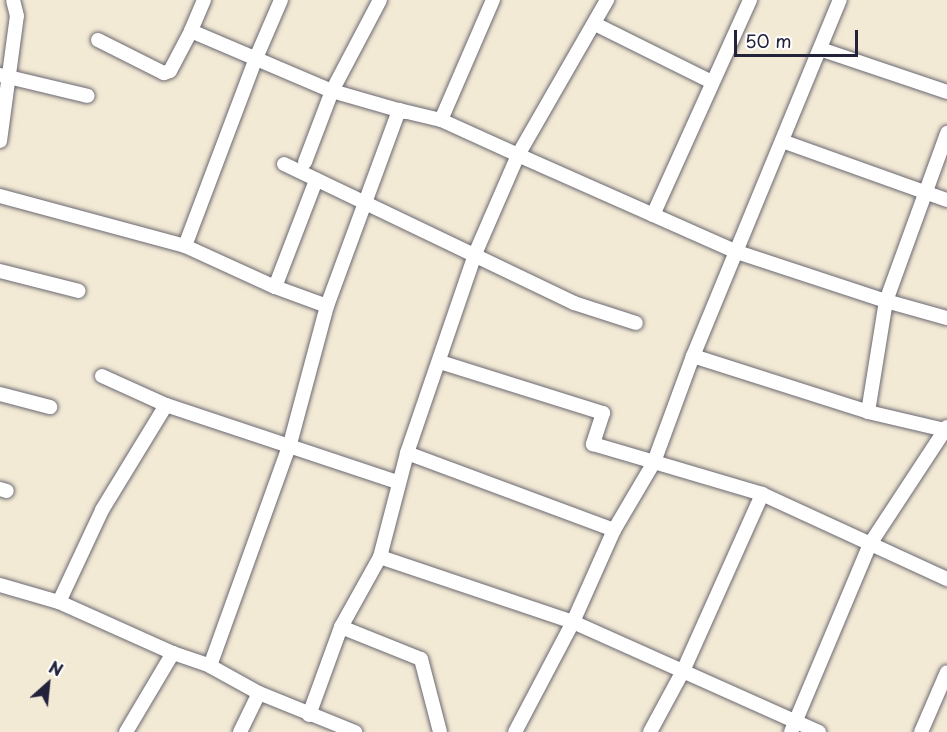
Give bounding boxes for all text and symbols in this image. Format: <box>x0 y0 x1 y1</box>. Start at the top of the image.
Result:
scale bar <box>737 18 862 56</box>
text: 50 m <box>745 27 792 54</box>
north arrow <box>18 654 78 714</box>
text: N <box>45 654 67 682</box>

